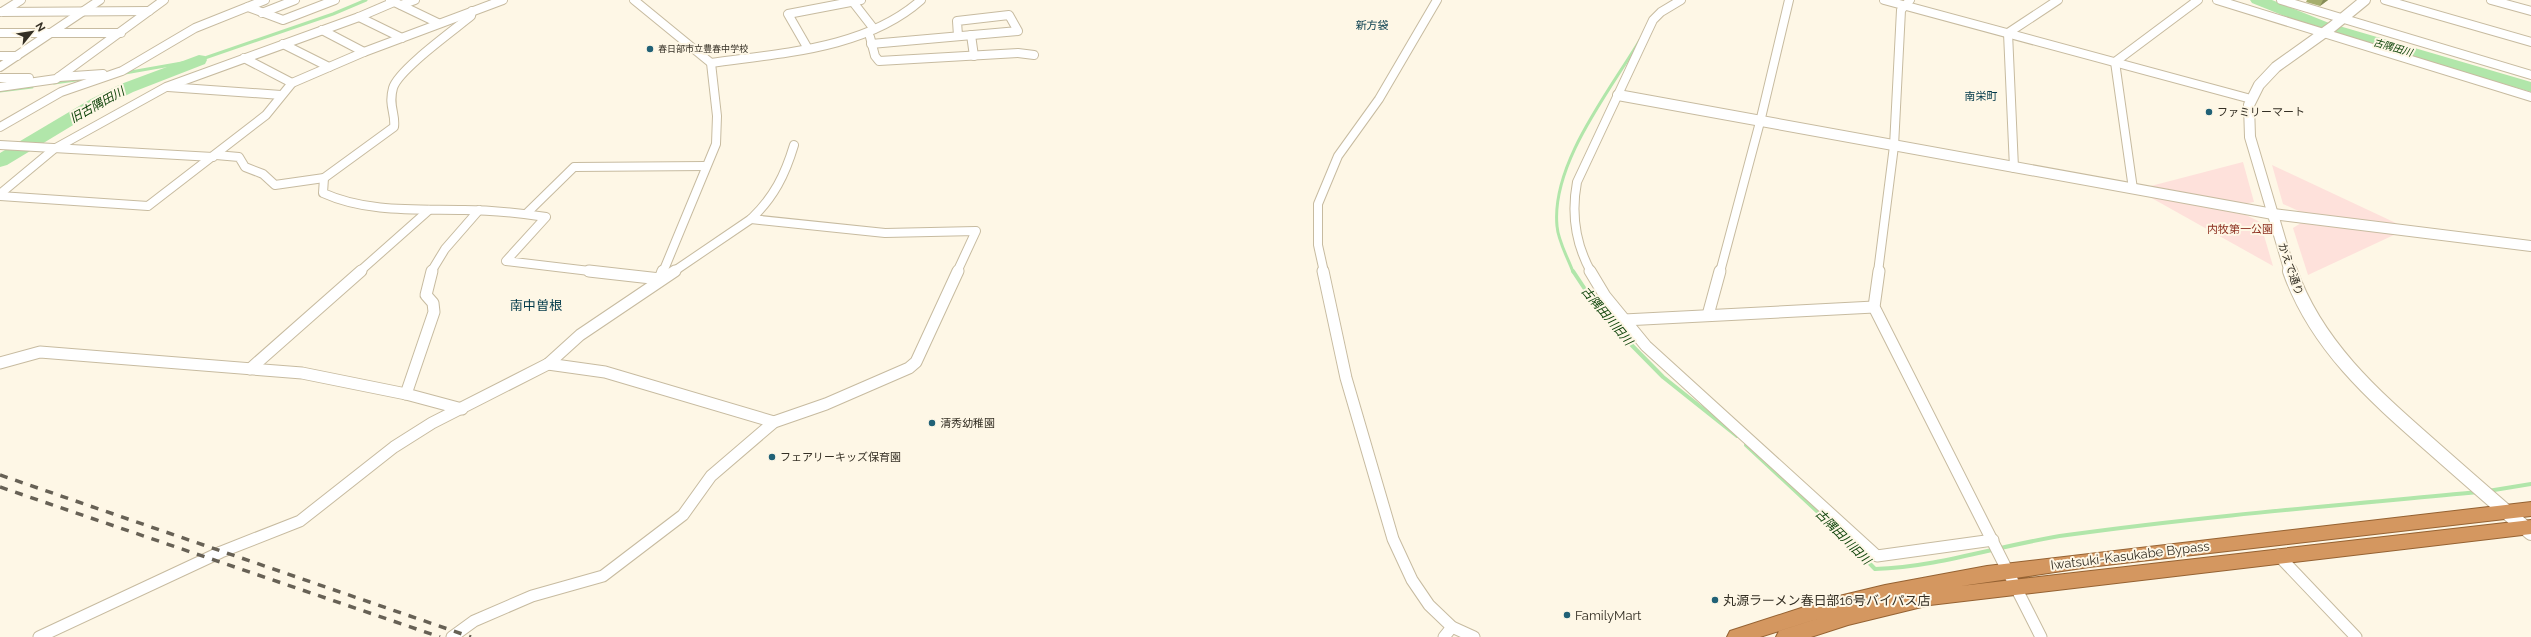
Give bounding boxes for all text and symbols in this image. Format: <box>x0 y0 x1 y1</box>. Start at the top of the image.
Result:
north arrow <box>12 12 52 52</box>
district label: 新方袋 <box>1356 19 1389 32</box>
text: N <box>32 20 48 34</box>
water label: 古隅田川 <box>2372 37 2415 59</box>
marker: 春日部市立豊春中学校 <box>645 44 655 54</box>
place label: 春日部市立豊春中学校 <box>658 44 748 54</box>
water label: 旧古隅田川 <box>67 83 128 126</box>
district label: 南栄町 <box>1965 90 1998 103</box>
place label: ファミリーマート <box>2217 106 2305 119</box>
marker: ファミリーマート <box>2204 107 2214 117</box>
park label: 内牧第一公園 <box>2207 223 2273 236</box>
street label: かえで通り <box>2275 241 2306 297</box>
water label: 古隅田川旧川 <box>1578 284 1637 350</box>
district label: 南中曽根 <box>510 298 562 313</box>
place label: 清秀幼稚園 <box>940 417 995 430</box>
marker: 清秀幼稚園 <box>927 418 937 428</box>
place label: フェアリーキッズ保育園 <box>780 451 901 464</box>
marker: フェアリーキッズ保育園 <box>767 452 777 462</box>
water label: 古隅田川旧川 <box>1813 507 1875 569</box>
street label: Iwatsuki-Kasukabe Bypass <box>2050 538 2210 573</box>
place label: 丸源ラーメン春日部16号バイパス店 <box>1723 593 1931 608</box>
marker: 丸源ラーメン春日部16号バイパス店 <box>1710 595 1720 605</box>
place label: FamilyMart <box>1575 608 1642 623</box>
marker: FamilyMart <box>1562 610 1572 620</box>

